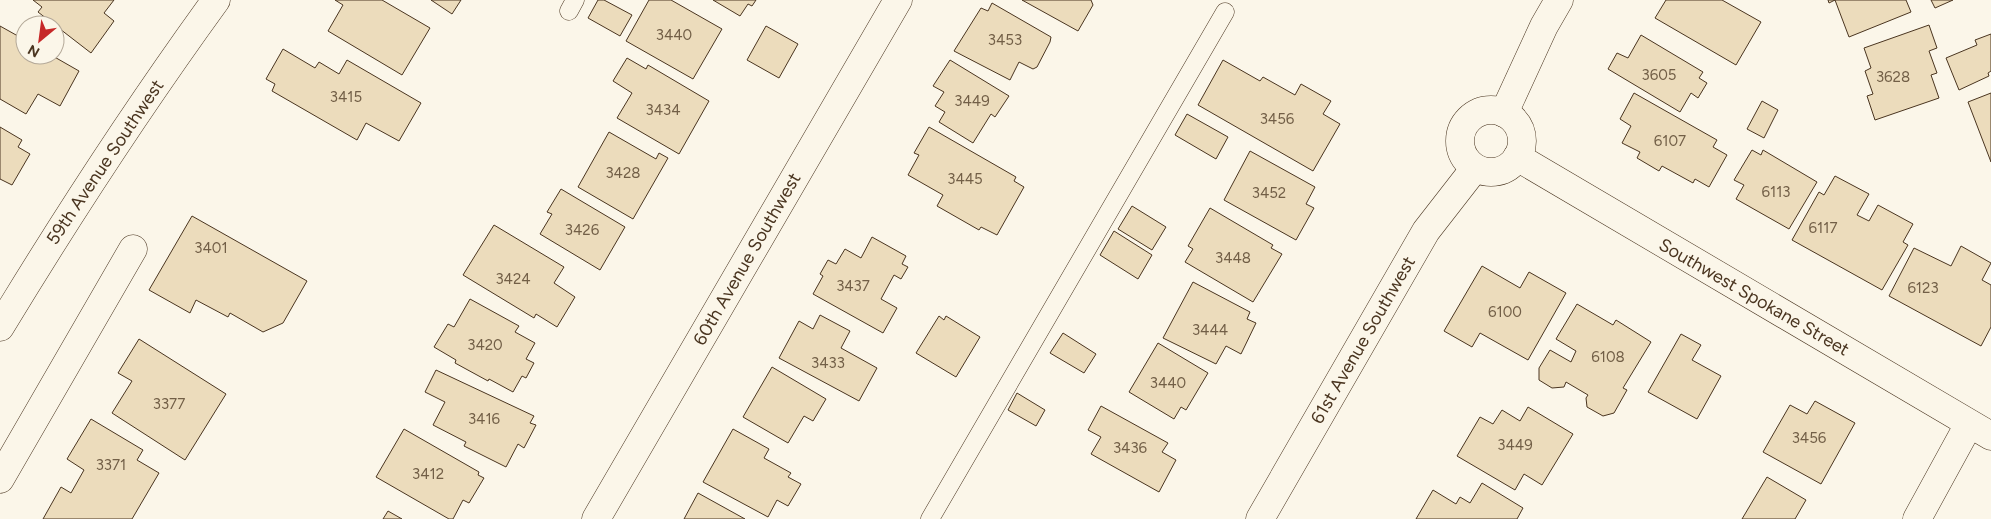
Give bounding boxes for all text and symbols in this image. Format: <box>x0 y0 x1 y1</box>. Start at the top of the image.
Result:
north arrow <box>15 15 65 65</box>
house number: 3440 <box>656 26 692 44</box>
house number: 3453 <box>988 31 1022 49</box>
text: N <box>25 41 43 61</box>
house number: 3605 <box>1642 66 1676 84</box>
house number: 3628 <box>1876 68 1910 86</box>
street label: 59th Avenue Southwest <box>42 75 169 249</box>
house number: 3415 <box>330 88 362 106</box>
house number: 3449 <box>954 92 990 110</box>
house number: 3434 <box>646 101 680 119</box>
house number: 3456 <box>1260 110 1295 128</box>
house number: 6107 <box>1654 132 1686 150</box>
house number: 3428 <box>605 164 641 182</box>
street label: 60th Avenue Southwest <box>689 169 805 349</box>
house number: 3445 <box>947 170 983 188</box>
house number: 6113 <box>1761 183 1791 201</box>
house number: 3452 <box>1252 184 1286 202</box>
house number: 6117 <box>1809 219 1837 237</box>
house number: 3426 <box>565 221 600 239</box>
street label: Southwest Spokane Street <box>1655 233 1853 361</box>
house number: 3401 <box>194 239 228 257</box>
house number: 3448 <box>1215 249 1251 267</box>
street label: 61st Avenue Southwest <box>1306 252 1420 428</box>
house number: 3424 <box>495 270 531 288</box>
house number: 3437 <box>836 277 870 295</box>
house number: 6123 <box>1907 279 1939 297</box>
house number: 6100 <box>1488 303 1522 321</box>
house number: 3444 <box>1192 321 1228 339</box>
house number: 3420 <box>467 336 503 354</box>
house number: 6108 <box>1591 348 1625 366</box>
house number: 3433 <box>811 354 845 372</box>
house number: 3440 <box>1150 374 1186 392</box>
house number: 3377 <box>153 395 185 413</box>
house number: 3416 <box>468 410 501 428</box>
house number: 3456 <box>1792 429 1827 447</box>
house number: 3449 <box>1497 436 1533 454</box>
house number: 3436 <box>1113 439 1148 457</box>
house number: 3371 <box>96 456 126 474</box>
house number: 3412 <box>412 465 444 483</box>

